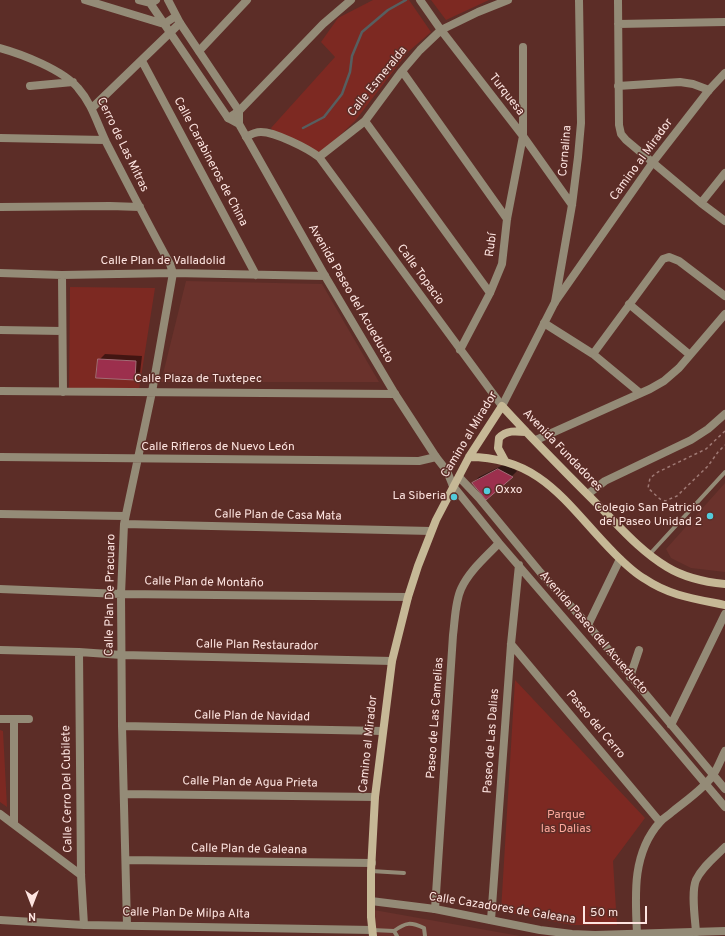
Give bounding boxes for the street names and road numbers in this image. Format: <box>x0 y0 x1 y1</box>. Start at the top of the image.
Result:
street label: Calle Esmeralda <box>345 44 411 120</box>
street label: Turquesa <box>485 71 527 119</box>
street label: Cerro de Las Mitras <box>93 95 151 195</box>
street label: Calle Carabineros de China <box>170 95 250 229</box>
street label: Camino al Mirador <box>607 116 677 204</box>
street label: Cornalina <box>557 125 575 177</box>
street label: Avenida Paseo del Acueducto <box>304 222 396 366</box>
street label: Rubí <box>483 232 501 258</box>
street label: Calle Topacio <box>393 242 447 308</box>
street label: Calle Plan de Valladolid <box>101 255 225 269</box>
street label: Calle Plaza de Tuxtepec <box>134 373 262 387</box>
street label: Camino al Mirador <box>439 389 501 481</box>
street label: Avenida Fundadores <box>519 407 605 495</box>
street label: Calle Rifleros de Nuevo León <box>141 441 295 455</box>
street label: Calle Plan de Casa Mata <box>214 508 342 524</box>
street label: Calle Plan De Pracuaro <box>103 534 119 656</box>
street label: Avenida Paseo del Acueducto <box>536 569 650 697</box>
street label: Calle Plan de Montaño <box>144 575 264 591</box>
street label: Calle Plan Restaurador <box>196 638 318 654</box>
street label: Paseo de Las Camelias <box>425 657 447 779</box>
street label: Paseo de Las Dalias <box>481 688 503 794</box>
street label: Paseo del Cerro <box>562 688 628 762</box>
street label: Camino al Mirador <box>357 695 381 793</box>
street label: Calle Plan de Navidad <box>194 709 310 725</box>
street label: Calle Cerro Del Cubilete <box>60 725 76 853</box>
street label: Calle Plan de Agua Prieta <box>182 775 318 791</box>
street label: Calle Plan de Galeana <box>191 842 307 858</box>
street label: Calle Cazadores de Galeana <box>428 890 576 928</box>
street label: Calle Plan De Milpa Alta <box>122 906 250 922</box>

